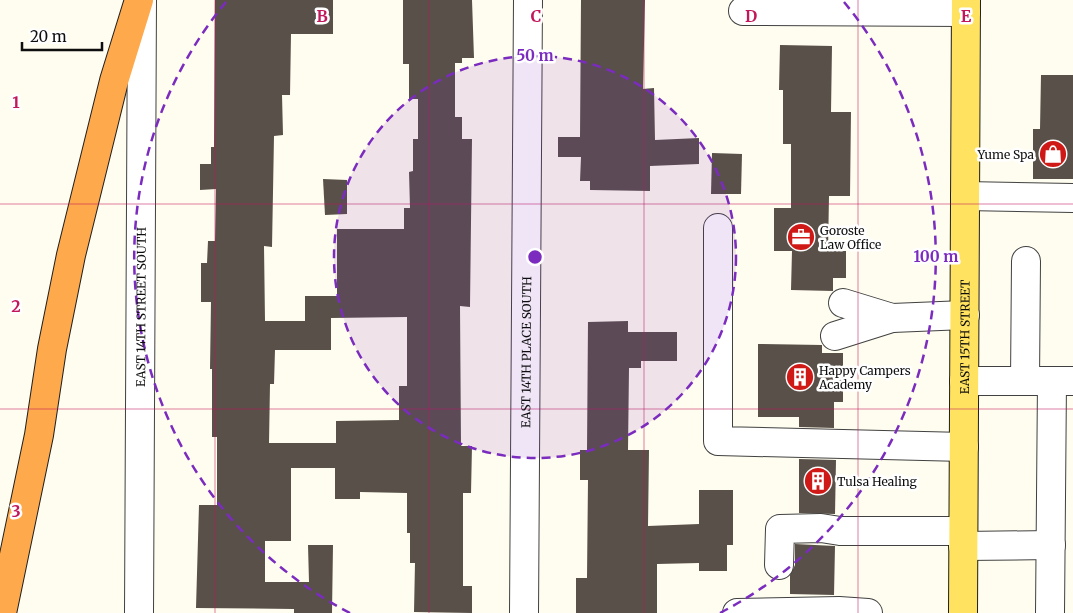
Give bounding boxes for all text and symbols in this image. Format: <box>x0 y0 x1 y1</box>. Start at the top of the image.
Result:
text: B <box>316 6 328 26</box>
text: C <box>531 6 541 26</box>
text: D <box>745 6 757 26</box>
text: E <box>961 6 972 26</box>
scale bar <box>22 20 102 52</box>
text: 20 m <box>30 27 67 46</box>
text: 50 m <box>516 46 554 65</box>
text: 1 <box>12 92 20 112</box>
shop icon: Yume Spa <box>1038 139 1068 169</box>
place label: Yume Spa <box>976 147 1035 162</box>
office icon: Goroste Law Office <box>786 222 816 252</box>
place label: Goroste Law Office <box>820 223 881 252</box>
street label: EAST 14TH STREET SOUTH <box>133 227 148 387</box>
text: 100 m <box>914 247 958 266</box>
centre of rings <box>526 248 544 266</box>
street label: EAST 14TH PLACE SOUTH <box>518 276 534 428</box>
street label: EAST 15TH STREET <box>957 279 972 394</box>
text: 2 <box>11 296 21 316</box>
building icon: Happy Campers Academy <box>785 362 815 392</box>
place label: Happy Campers Academy <box>818 363 911 392</box>
building icon: Tulsa Healing <box>803 466 833 496</box>
place label: Tulsa Healing <box>837 474 918 489</box>
text: 3 <box>11 501 21 521</box>

